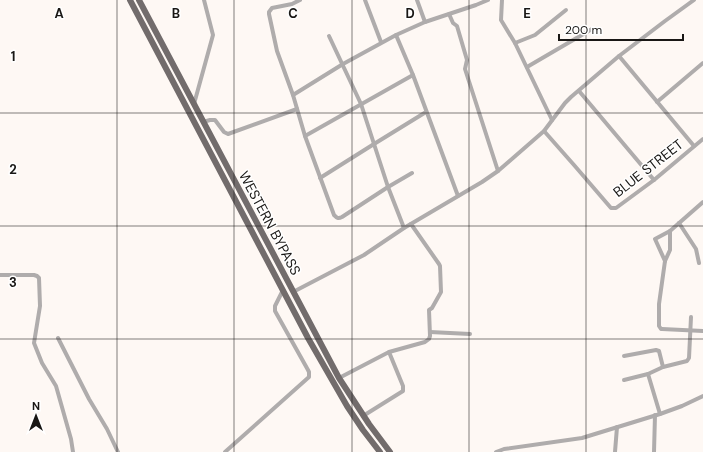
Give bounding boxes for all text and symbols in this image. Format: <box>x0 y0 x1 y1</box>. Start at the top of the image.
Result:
text: A <box>54 5 64 22</box>
text: B <box>172 5 180 22</box>
text: C <box>288 5 298 22</box>
text: D <box>405 5 415 22</box>
text: E <box>523 5 531 22</box>
scale bar <box>559 16 683 42</box>
text: 200 m <box>565 22 602 38</box>
text: 1 <box>11 48 15 65</box>
street label: BLUE STREET <box>609 135 687 201</box>
text: 2 <box>9 161 17 178</box>
street label: WESTERN BYPASS <box>235 168 305 278</box>
text: 3 <box>9 274 17 291</box>
north arrow <box>16 396 56 436</box>
text: N <box>32 399 40 413</box>

